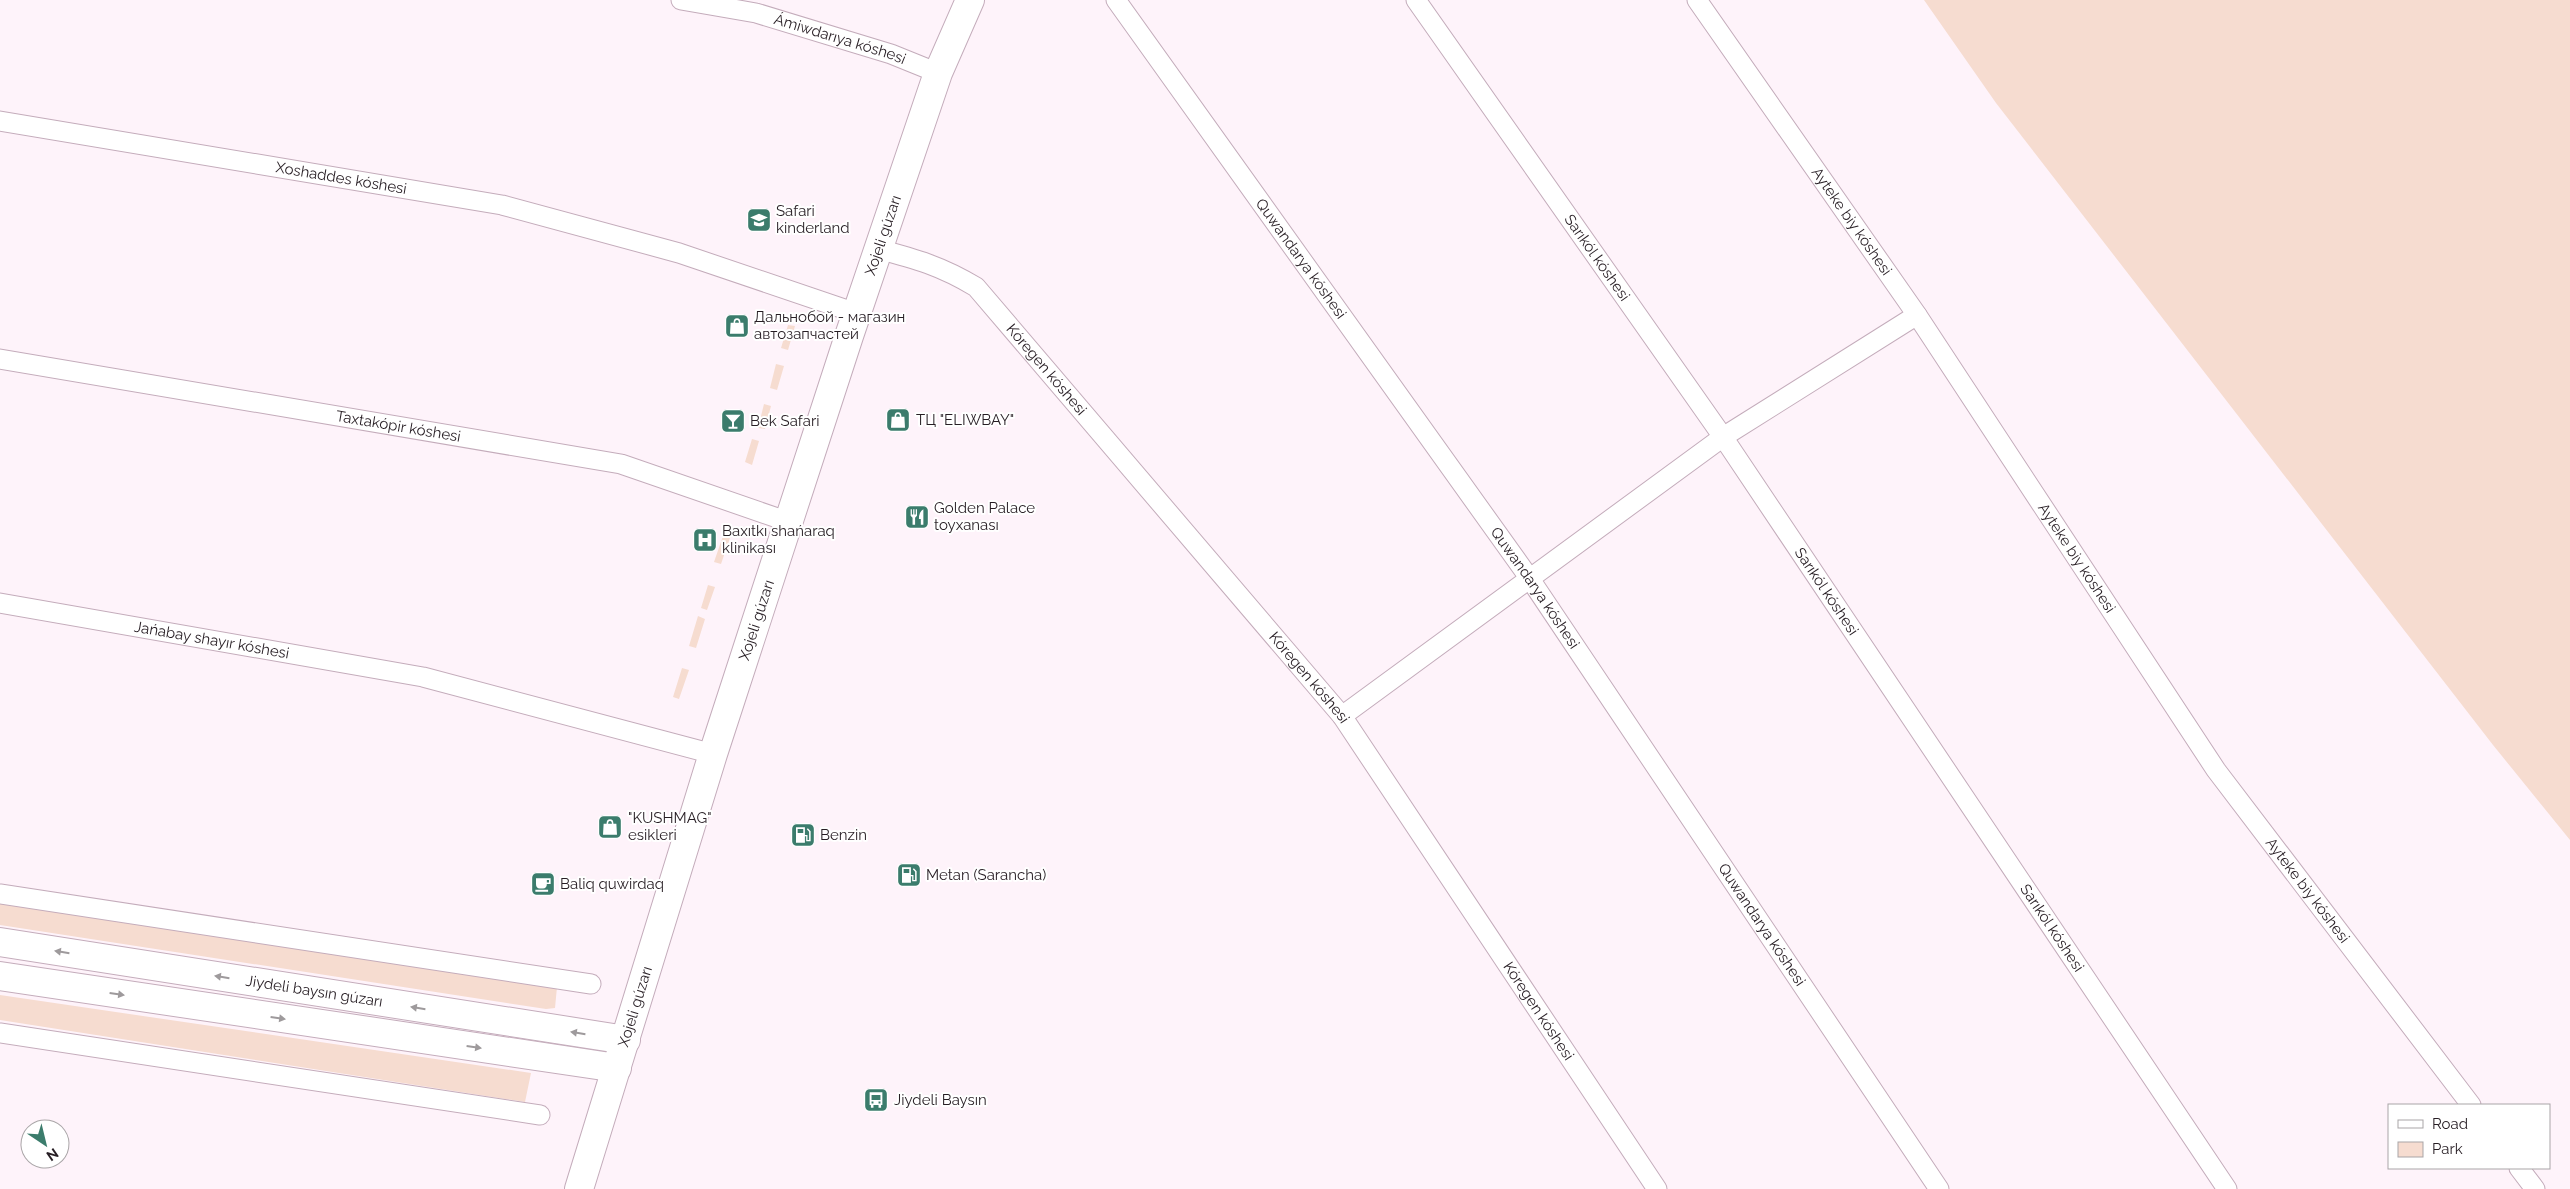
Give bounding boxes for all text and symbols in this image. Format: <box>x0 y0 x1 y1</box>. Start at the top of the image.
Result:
street label: Ámiwdarıya kóshesi <box>772 10 909 68</box>
street label: Xoshaddes kóshesi <box>274 158 408 198</box>
street label: Ayteke biy kóshesi <box>1808 164 1896 279</box>
street label: Xojeli gúzarı <box>861 193 905 278</box>
street label: Quwandarya kóshesi <box>1252 195 1350 322</box>
place label: Safari kinderland <box>776 202 850 237</box>
school or university icon: Safari kinderland <box>746 207 772 233</box>
street label: Sarıkól kóshesi <box>1561 211 1634 305</box>
place label: Дальнобой - магазин автозапчастей <box>754 308 905 343</box>
shop icon: Дальнобой - магазин автозапчастей <box>724 313 750 339</box>
street label: Kóregen kóshesi <box>1002 320 1090 419</box>
street label: Taxtakópir kóshesi <box>335 407 462 446</box>
shop icon: ТЦ "ELIWBAY" <box>885 407 911 433</box>
bar icon: Bek Safari <box>720 408 746 434</box>
place label: ТЦ "ELIWBAY" <box>916 411 1014 429</box>
place label: Bek Safari <box>750 412 819 430</box>
place label: Golden Palace toyxanası <box>934 499 1035 534</box>
street label: Ayteke biy kóshesi <box>2034 500 2119 616</box>
restaurant icon: Golden Palace toyxanası <box>904 504 930 530</box>
place label: Baxıtkı shańaraq klinikası <box>722 522 835 557</box>
street label: Quwandarya kóshesi <box>1487 524 1583 652</box>
hospital icon: Baxıtkı shańaraq klinikası <box>692 527 718 553</box>
street label: Sarıkól kóshesi <box>1791 544 1862 639</box>
street label: Xojeli gúzarı <box>735 578 778 663</box>
street label: Jańabay shayır kóshesi <box>133 618 291 662</box>
street label: Kóregen kóshesi <box>1265 628 1353 727</box>
place label: "KUSHMAG" esikleri <box>628 809 712 844</box>
shop icon: "KUSHMAG" esikleri <box>597 814 623 840</box>
fuel station icon: Benzin <box>790 822 816 848</box>
place label: Benzin <box>820 826 867 844</box>
street label: Ayteke biy kóshesi <box>2262 834 2353 947</box>
street label: Quwandarya kóshesi <box>1714 860 1809 989</box>
fuel station icon: Metan (Sarancha) <box>896 862 922 888</box>
place label: Metan (Sarancha) <box>926 866 1046 884</box>
cafe icon: Baliq quwirdaq <box>530 871 556 897</box>
place label: Baliq quwirdaq <box>560 875 664 893</box>
street label: Sarıkól kóshesi <box>2016 881 2088 975</box>
one-way arrow <box>54 948 70 956</box>
street label: Kóregen kóshesi <box>1499 958 1578 1064</box>
street label: Xojeli gúzarı <box>614 964 656 1049</box>
street label: Jiydeli baysın gúzarı <box>244 972 384 1011</box>
one-way arrow <box>214 973 230 981</box>
one-way arrow <box>110 990 126 998</box>
one-way arrow <box>409 1003 425 1011</box>
one-way arrow <box>271 1014 287 1022</box>
one-way arrow <box>570 1028 586 1036</box>
one-way arrow <box>466 1043 482 1051</box>
bus stop icon: Jiydeli Baysın <box>863 1087 889 1113</box>
place label: Jiydeli Baysın <box>894 1091 987 1109</box>
legend <box>2388 1104 2550 1169</box>
text: Road <box>2432 1115 2468 1133</box>
north arrow <box>20 1119 70 1169</box>
text: Park <box>2432 1140 2463 1158</box>
text: N <box>43 1145 61 1164</box>

